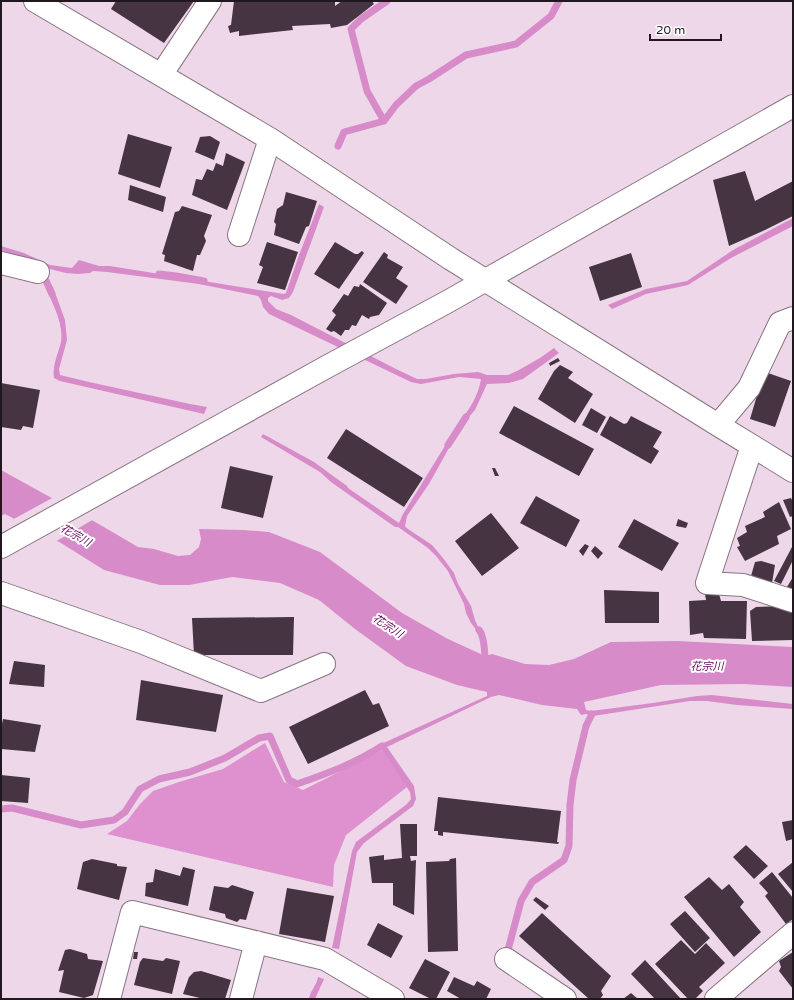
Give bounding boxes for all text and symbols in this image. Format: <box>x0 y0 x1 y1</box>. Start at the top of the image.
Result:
scale bar <box>650 16 721 42</box>
text: 20 m <box>656 23 685 37</box>
water label: 花宗川 <box>58 522 94 550</box>
water label: 花宗川 <box>370 612 406 641</box>
water label: 花宗川 <box>691 660 724 673</box>

